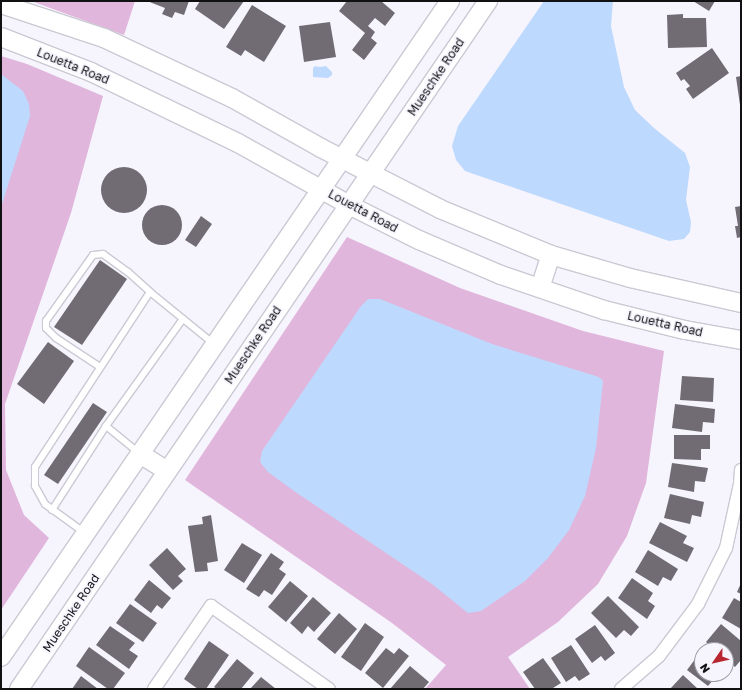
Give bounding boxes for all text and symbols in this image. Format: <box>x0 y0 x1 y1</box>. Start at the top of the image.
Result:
street label: Mueschke Road <box>405 35 467 119</box>
street label: Louetta Road <box>35 45 111 87</box>
street label: Louetta Road <box>326 187 400 235</box>
street label: Mueschke Road <box>222 303 284 387</box>
street label: Louetta Road <box>626 308 704 340</box>
street label: Mueschke Road <box>40 571 102 655</box>
north arrow <box>694 642 734 682</box>
text: N <box>697 661 712 676</box>

